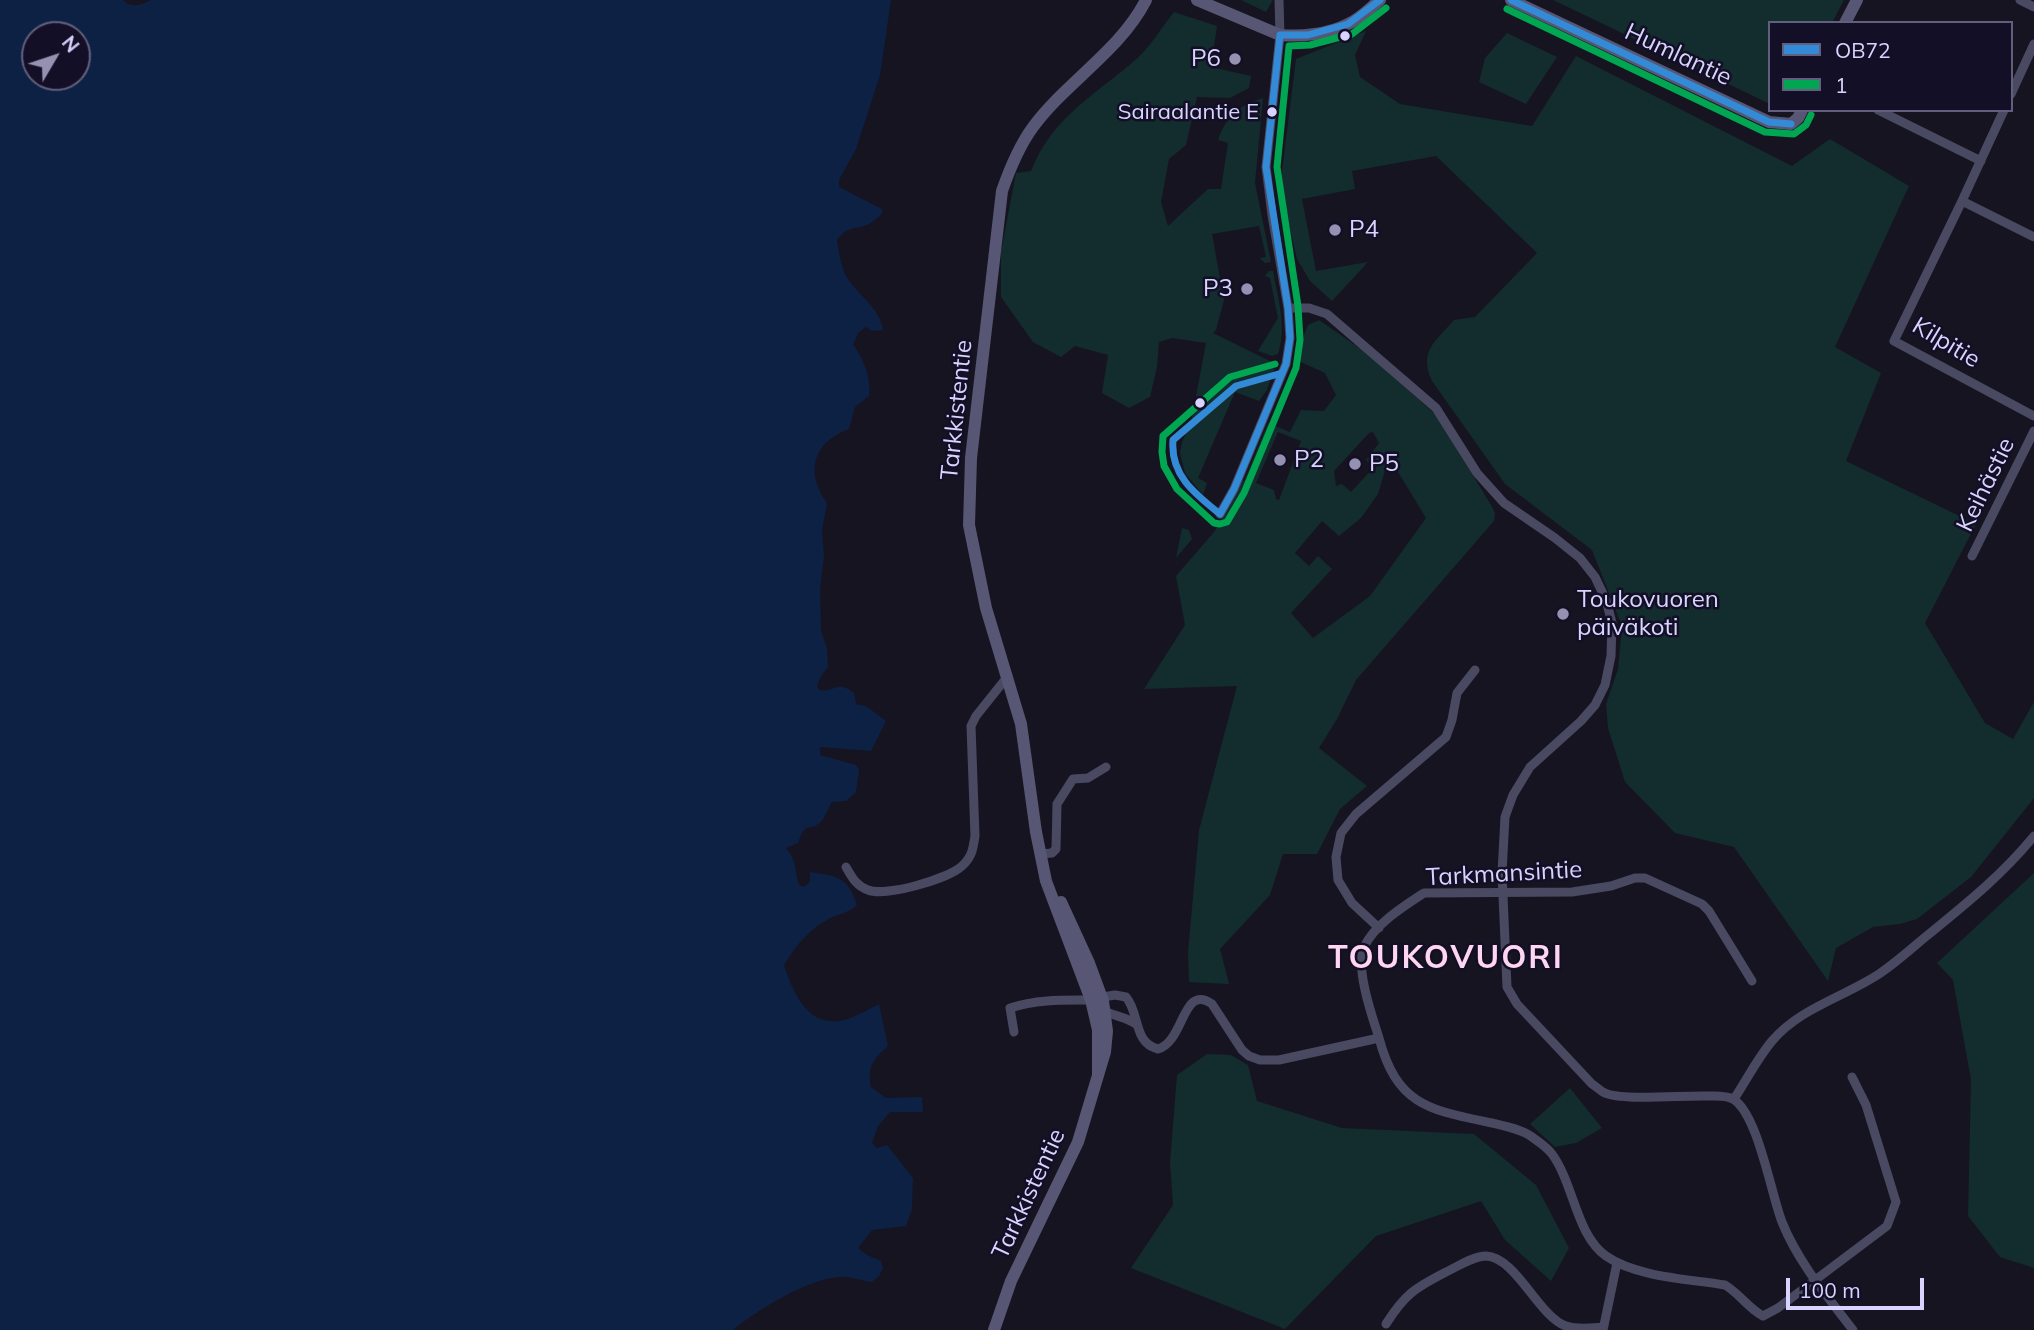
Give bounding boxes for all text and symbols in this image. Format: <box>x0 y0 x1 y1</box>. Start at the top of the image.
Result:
street label: Humlantie <box>1620 18 1736 92</box>
north arrow <box>21 21 91 91</box>
legend <box>1768 21 2013 112</box>
unlabelled marker <box>1338 29 1352 43</box>
text: N <box>57 31 85 57</box>
text: OB72 <box>1835 37 1891 63</box>
place label: P6 <box>1191 45 1221 73</box>
marker: P6 <box>1227 51 1243 67</box>
text: 1 <box>1835 72 1848 98</box>
place label: Sairaalantie E <box>1118 99 1259 125</box>
marker: Sairaalantie E <box>1265 105 1279 119</box>
place label: P4 <box>1349 216 1379 244</box>
marker: P4 <box>1327 222 1343 238</box>
place label: P3 <box>1203 275 1233 303</box>
marker: P3 <box>1239 281 1255 297</box>
street label: Kilpitie <box>1907 312 1985 374</box>
street label: Tarkkistentie <box>935 339 979 481</box>
unlabelled marker <box>1193 396 1207 410</box>
street label: Keihästie <box>1951 433 2021 537</box>
place label: P2 <box>1294 446 1324 474</box>
place label: P5 <box>1369 450 1399 478</box>
marker: P2 <box>1272 452 1288 468</box>
marker: P5 <box>1347 456 1363 472</box>
place label: Toukovuoren päiväkoti <box>1577 586 1719 642</box>
marker: Toukovuoren päiväkoti <box>1555 606 1571 622</box>
street label: Tarkmansintie <box>1425 856 1583 892</box>
district label: TOUKOVUORI <box>1329 939 1563 977</box>
street label: Tarkkistentie <box>986 1124 1072 1264</box>
scale bar <box>1789 1264 1927 1308</box>
text: 100 m <box>1799 1277 1861 1303</box>

